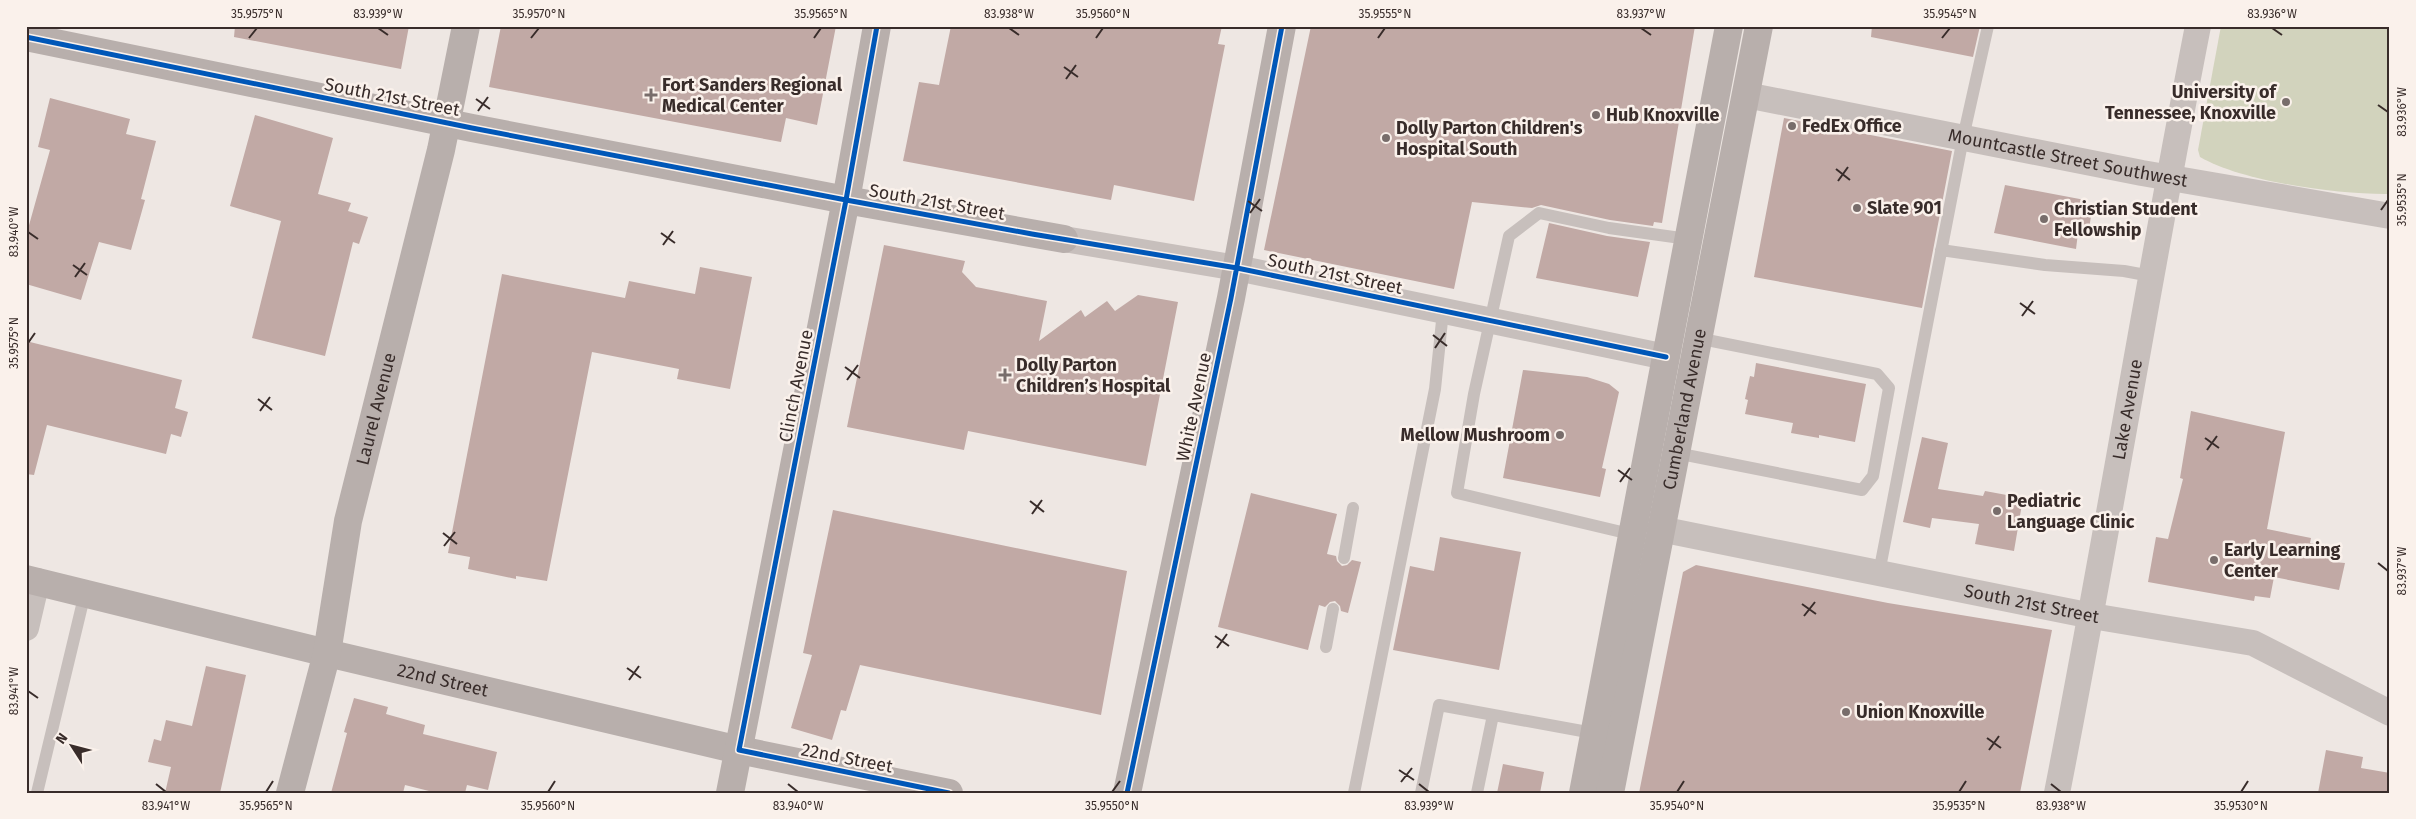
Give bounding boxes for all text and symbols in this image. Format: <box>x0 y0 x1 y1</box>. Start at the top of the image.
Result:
text: 35.9575°N <box>231 7 283 21</box>
text: 83.939°W <box>353 7 403 21</box>
text: 35.9570°N <box>513 7 565 21</box>
text: 35.9565°N <box>794 7 848 21</box>
text: 83.938°W <box>984 7 1034 21</box>
text: 35.9560°N <box>1076 7 1130 21</box>
text: 35.9555°N <box>1358 7 1412 21</box>
text: 83.937°W <box>1617 7 1665 21</box>
text: 35.9545°N <box>1923 7 1977 21</box>
text: 83.936°W <box>2247 7 2297 21</box>
street label: South 21st Street <box>322 73 462 121</box>
place label: Fort Sanders Regional Medical Center <box>662 74 843 117</box>
place label: University of Tennessee, Knoxville <box>2105 81 2278 124</box>
text: 83.936°W <box>2395 87 2409 137</box>
marker: Fort Sanders Regional Medical Center <box>644 88 658 102</box>
marker: University of Tennessee, Knoxville <box>2280 96 2292 108</box>
place label: Hub Knoxville <box>1606 104 1719 126</box>
marker: Hub Knoxville <box>1590 109 1602 121</box>
place label: FedEx Office <box>1802 115 1902 137</box>
place label: Dolly Parton Children's Hospital South <box>1396 117 1583 160</box>
marker: FedEx Office <box>1786 120 1798 132</box>
street label: Mountcastle Street Southwest <box>1946 124 2190 192</box>
marker: Dolly Parton Children's Hospital South <box>1380 132 1392 144</box>
text: 35.9535°N <box>2395 173 2409 227</box>
street label: South 21st Street <box>867 179 1007 225</box>
place label: Slate 901 <box>1867 197 1942 219</box>
place label: Christian Student Fellowship <box>2054 198 2199 241</box>
marker: Slate 901 <box>1851 202 1863 214</box>
text: 83.940°W <box>7 207 21 257</box>
marker: Christian Student Fellowship <box>2038 213 2050 225</box>
street label: South 21st Street <box>1266 249 1405 299</box>
text: 35.9575°N <box>7 317 21 369</box>
street label: Cumberland Avenue <box>1658 327 1711 492</box>
street label: Clinch Avenue <box>774 328 818 444</box>
street label: Laurel Avenue <box>351 350 401 467</box>
street label: White Avenue <box>1172 350 1216 464</box>
place label: Dolly Parton Children’s Hospital <box>1016 354 1171 397</box>
street label: Lake Avenue <box>2108 357 2147 462</box>
marker: Dolly Parton Children’s Hospital <box>998 368 1012 382</box>
place label: Mellow Mushroom <box>1401 424 1550 446</box>
marker: Mellow Mushroom <box>1554 429 1566 441</box>
place label: Pediatric Language Clinic <box>2007 490 2135 533</box>
marker: Pediatric Language Clinic <box>1991 505 2003 517</box>
place label: Early Learning Center <box>2224 539 2341 582</box>
text: 83.937°W <box>2395 547 2409 595</box>
marker: Early Learning Center <box>2208 554 2220 566</box>
street label: South 21st Street <box>1962 579 2101 628</box>
street label: 22nd Street <box>395 659 491 702</box>
text: 83.941°W <box>7 667 21 715</box>
place label: Union Knoxville <box>1856 701 1985 723</box>
marker: Union Knoxville <box>1840 706 1852 718</box>
north arrow <box>48 722 98 772</box>
text: N <box>52 730 71 747</box>
street label: 22nd Street <box>799 738 895 778</box>
text: 83.941°W <box>142 799 190 813</box>
text: 35.9565°N <box>239 799 293 813</box>
text: 35.9560°N <box>521 799 575 813</box>
text: 83.940°W <box>773 799 823 813</box>
text: 35.9550°N <box>1085 799 1139 813</box>
text: 83.939°W <box>1404 799 1454 813</box>
text: 35.9540°N <box>1650 799 1704 813</box>
text: 35.9535°N <box>1932 799 1986 813</box>
text: 83.938°W <box>2036 799 2086 813</box>
text: 35.9530°N <box>2214 799 2268 813</box>

